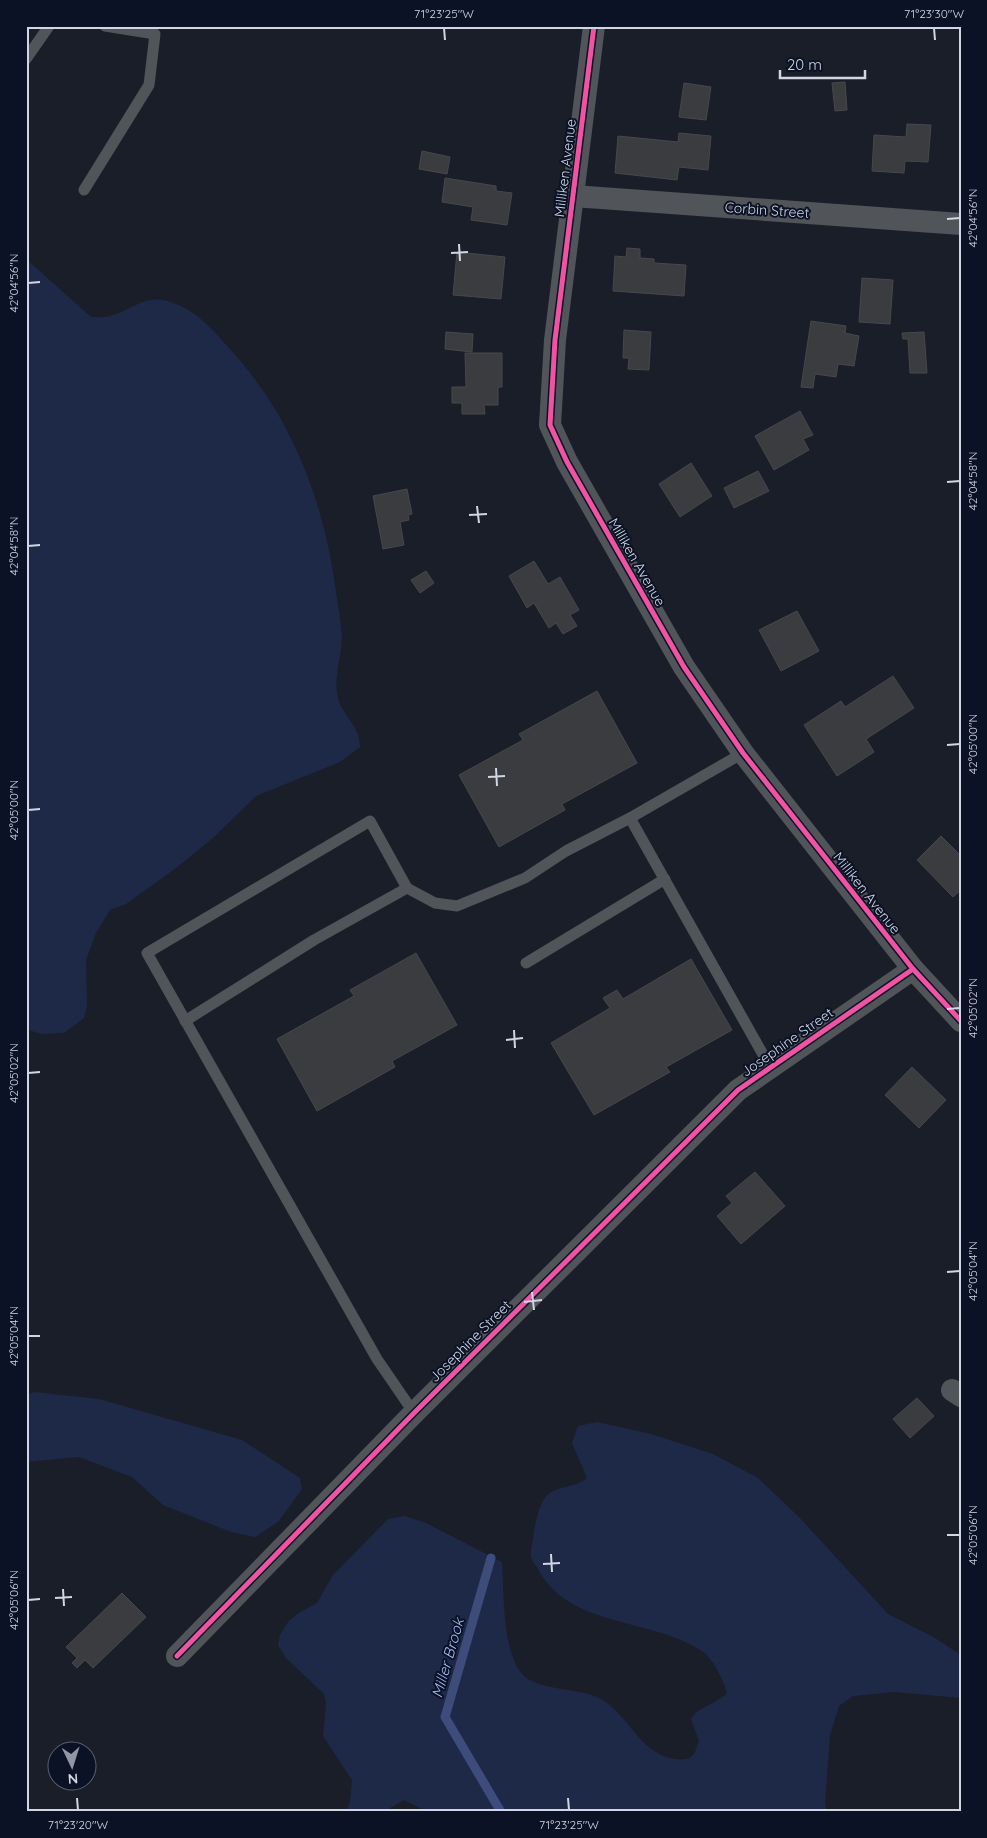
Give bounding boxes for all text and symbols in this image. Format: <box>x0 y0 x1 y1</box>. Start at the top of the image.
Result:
text: 71°23'25"W <box>414 6 474 21</box>
text: 71°23'30"W <box>904 6 964 21</box>
scale bar <box>780 48 864 80</box>
text: 20 m <box>787 55 822 74</box>
street label: Milliken Avenue <box>550 118 580 218</box>
text: 42°04'56"N <box>965 188 980 248</box>
street label: Corbin Street <box>724 198 810 222</box>
text: 42°04'56"N <box>6 253 21 313</box>
text: 42°04'58"N <box>965 451 980 511</box>
street label: Milliken Avenue <box>604 515 670 609</box>
text: 42°04'58"N <box>6 516 21 576</box>
text: 42°05'00"N <box>965 714 980 774</box>
text: 42°05'00"N <box>6 780 21 840</box>
street label: Milliken Avenue <box>829 848 905 938</box>
text: 42°05'02"N <box>965 978 980 1038</box>
street label: Josephine Street <box>737 1003 837 1080</box>
text: 42°05'02"N <box>6 1043 21 1103</box>
text: 42°05'04"N <box>965 1241 980 1301</box>
street label: Josephine Street <box>425 1296 515 1386</box>
text: 42°05'04"N <box>6 1306 21 1366</box>
text: 42°05'06"N <box>965 1505 980 1565</box>
text: 42°05'06"N <box>6 1570 21 1630</box>
water label: Miller Brook <box>427 1614 469 1700</box>
north arrow <box>48 1740 98 1790</box>
text: N <box>67 1770 79 1788</box>
text: 71°23'20"W <box>48 1817 109 1832</box>
text: 71°23'25"W <box>539 1817 599 1832</box>

